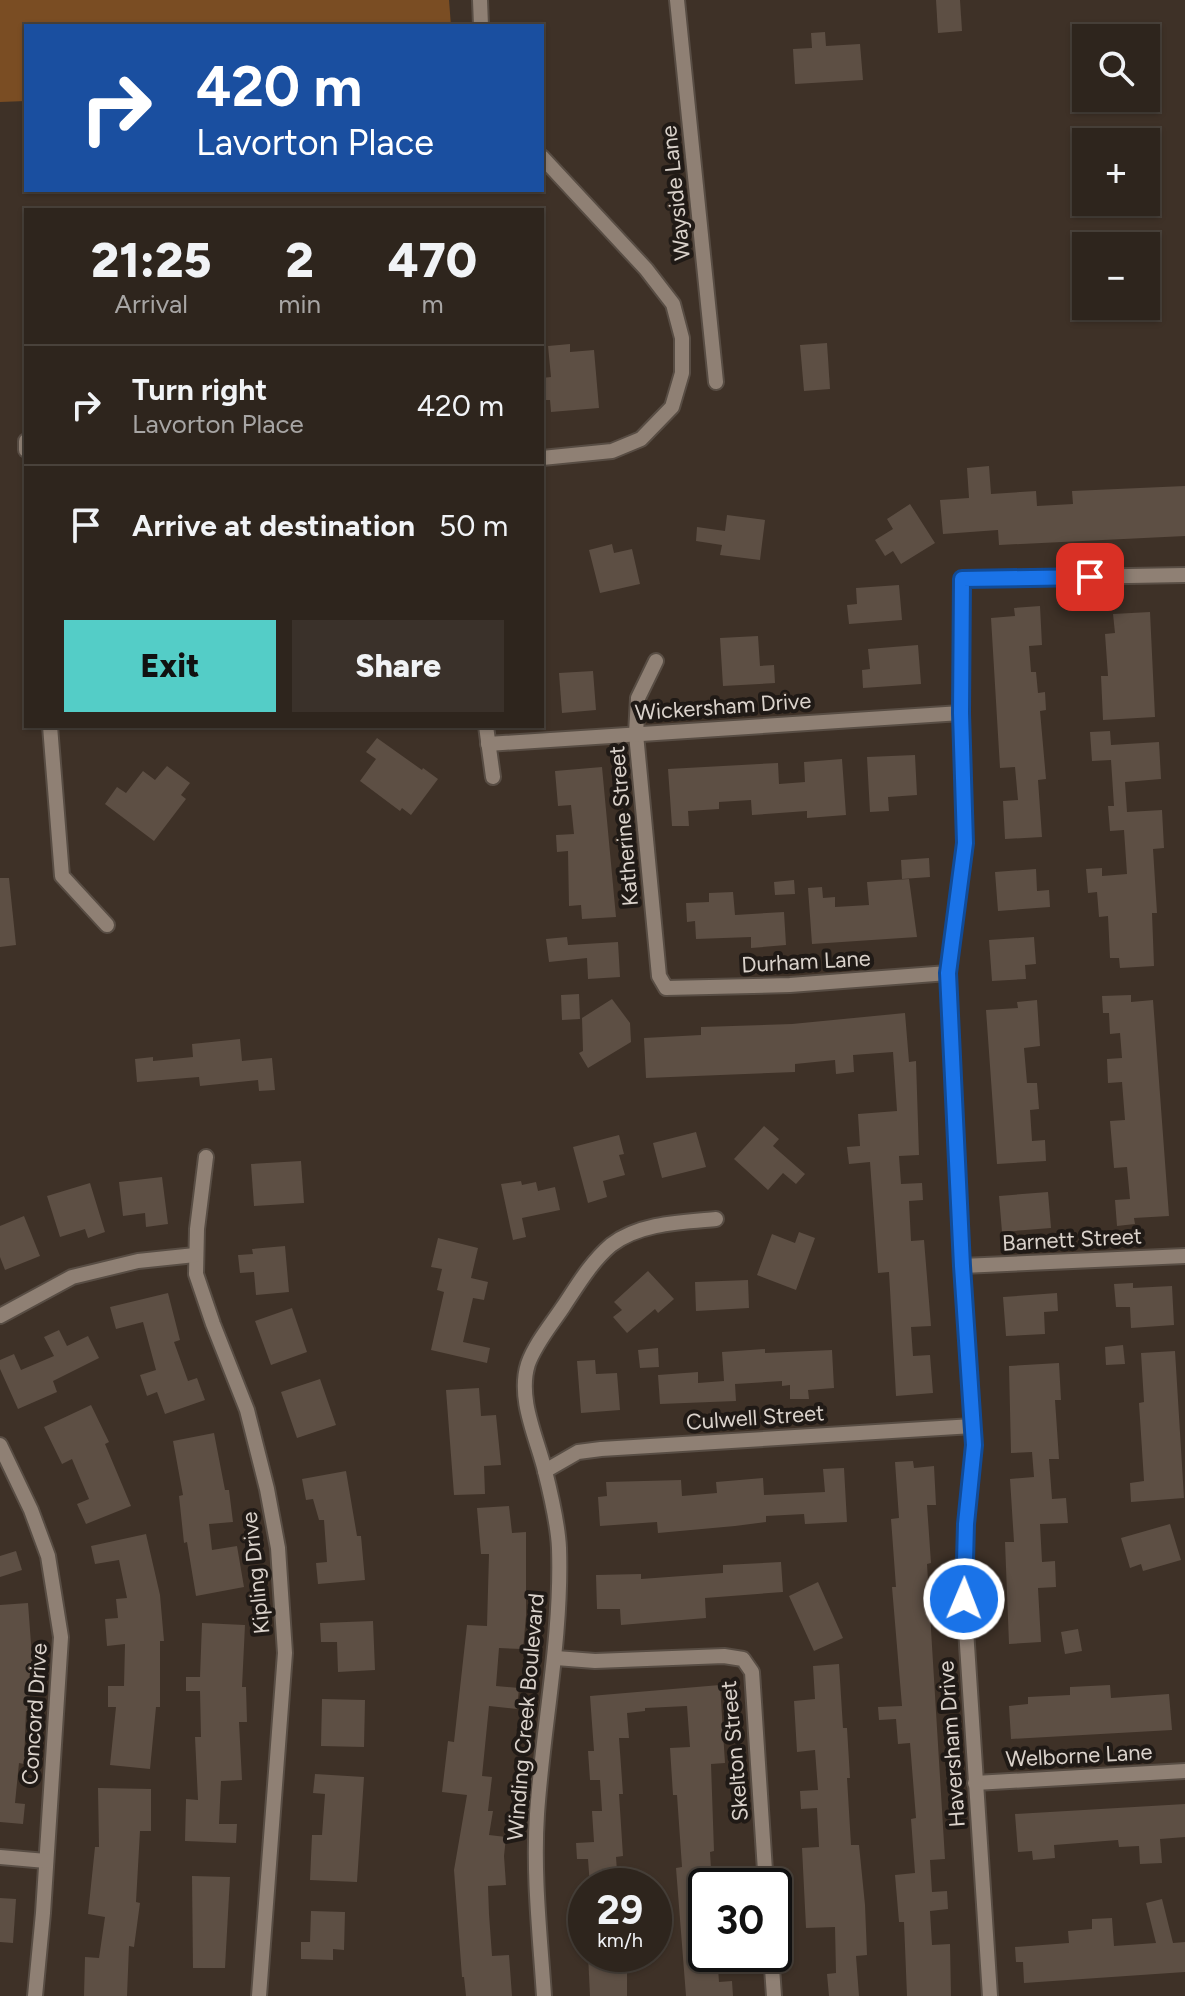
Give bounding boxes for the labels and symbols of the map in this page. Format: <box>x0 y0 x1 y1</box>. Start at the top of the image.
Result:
street label: Wayside Lane <box>655 124 696 262</box>
pin <box>1056 543 1124 611</box>
street label: Wickersham Drive <box>634 687 812 726</box>
street label: Katherine Street <box>603 745 644 907</box>
street label: Durham Lane <box>741 945 871 978</box>
street label: Barnett Street <box>1001 1222 1143 1257</box>
street label: Culwell Street <box>685 1399 825 1436</box>
street label: Kipling Drive <box>236 1510 275 1636</box>
position arrow <box>922 1557 1006 1641</box>
street label: Winding Creek Boulevard <box>501 1592 550 1842</box>
street label: Concord Drive <box>16 1642 53 1786</box>
street label: Haversham Drive <box>932 1660 971 1828</box>
street label: Skelton Street <box>715 1679 754 1822</box>
street label: Welborne Lane <box>1005 1738 1153 1773</box>
speed limit sign: 30 <box>688 1868 792 1972</box>

